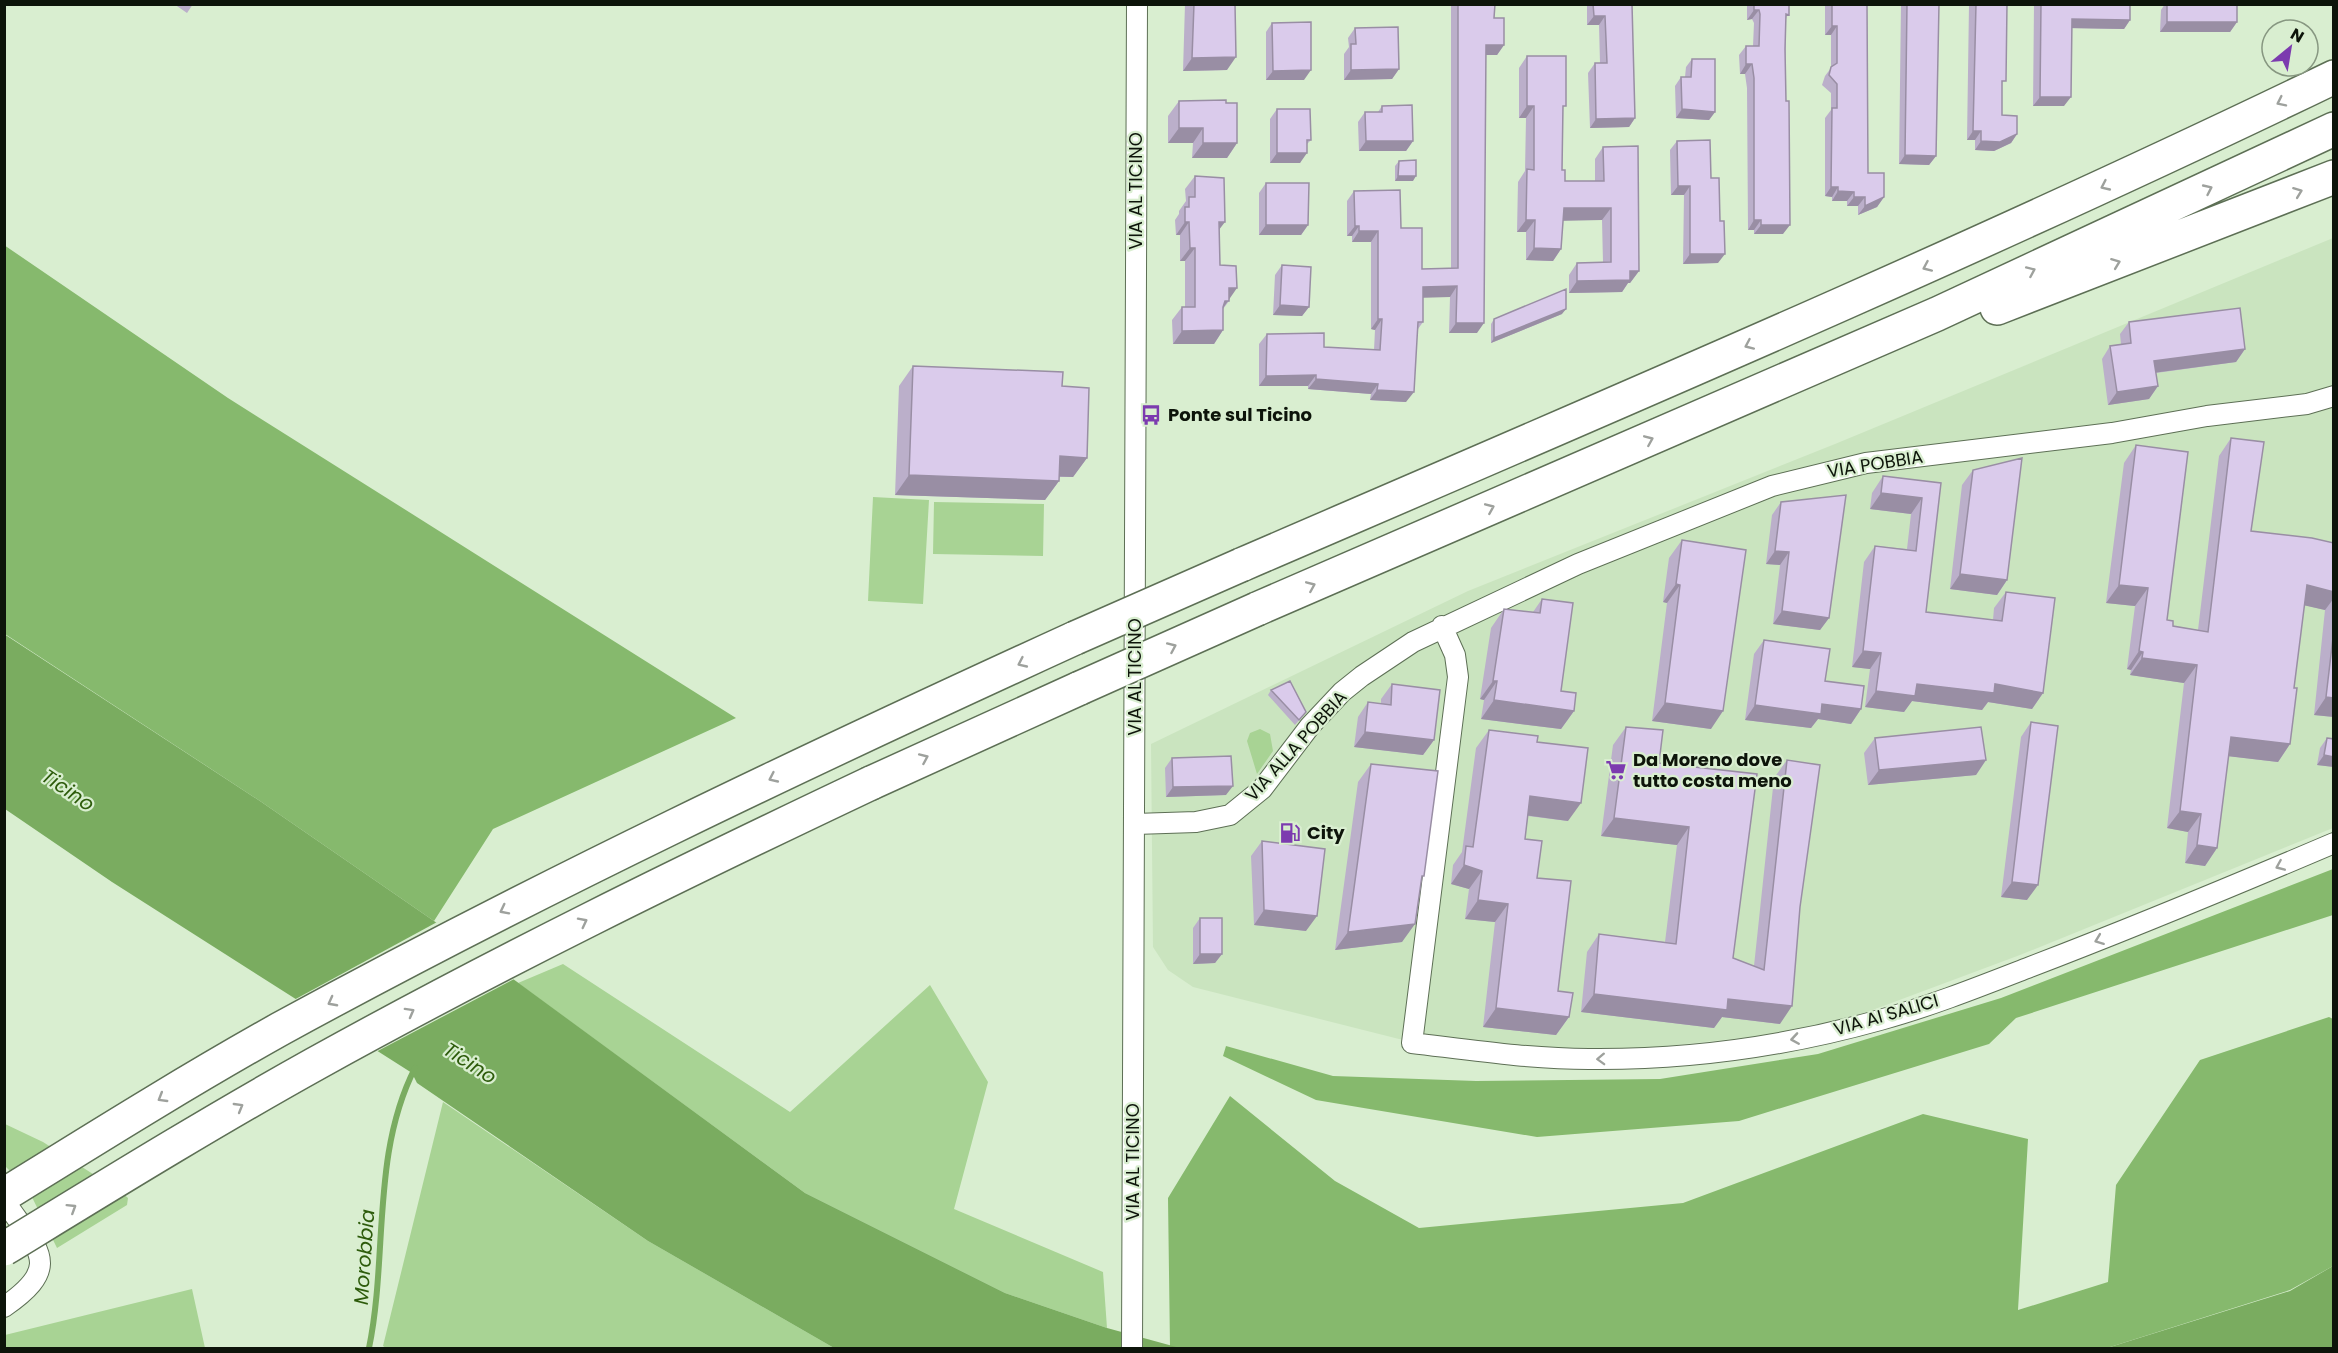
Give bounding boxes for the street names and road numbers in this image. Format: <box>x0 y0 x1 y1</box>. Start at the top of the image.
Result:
street label: VIA AL TICINO <box>1123 132 1148 250</box>
street label: VIA POBBIA <box>1825 444 1925 483</box>
street label: VIA AL TICINO <box>1122 618 1147 736</box>
street label: VIA ALLA POBBIA <box>1239 685 1352 807</box>
street label: VIA AI SALICI <box>1830 988 1941 1041</box>
street label: VIA AL TICINO <box>1120 1103 1145 1221</box>

